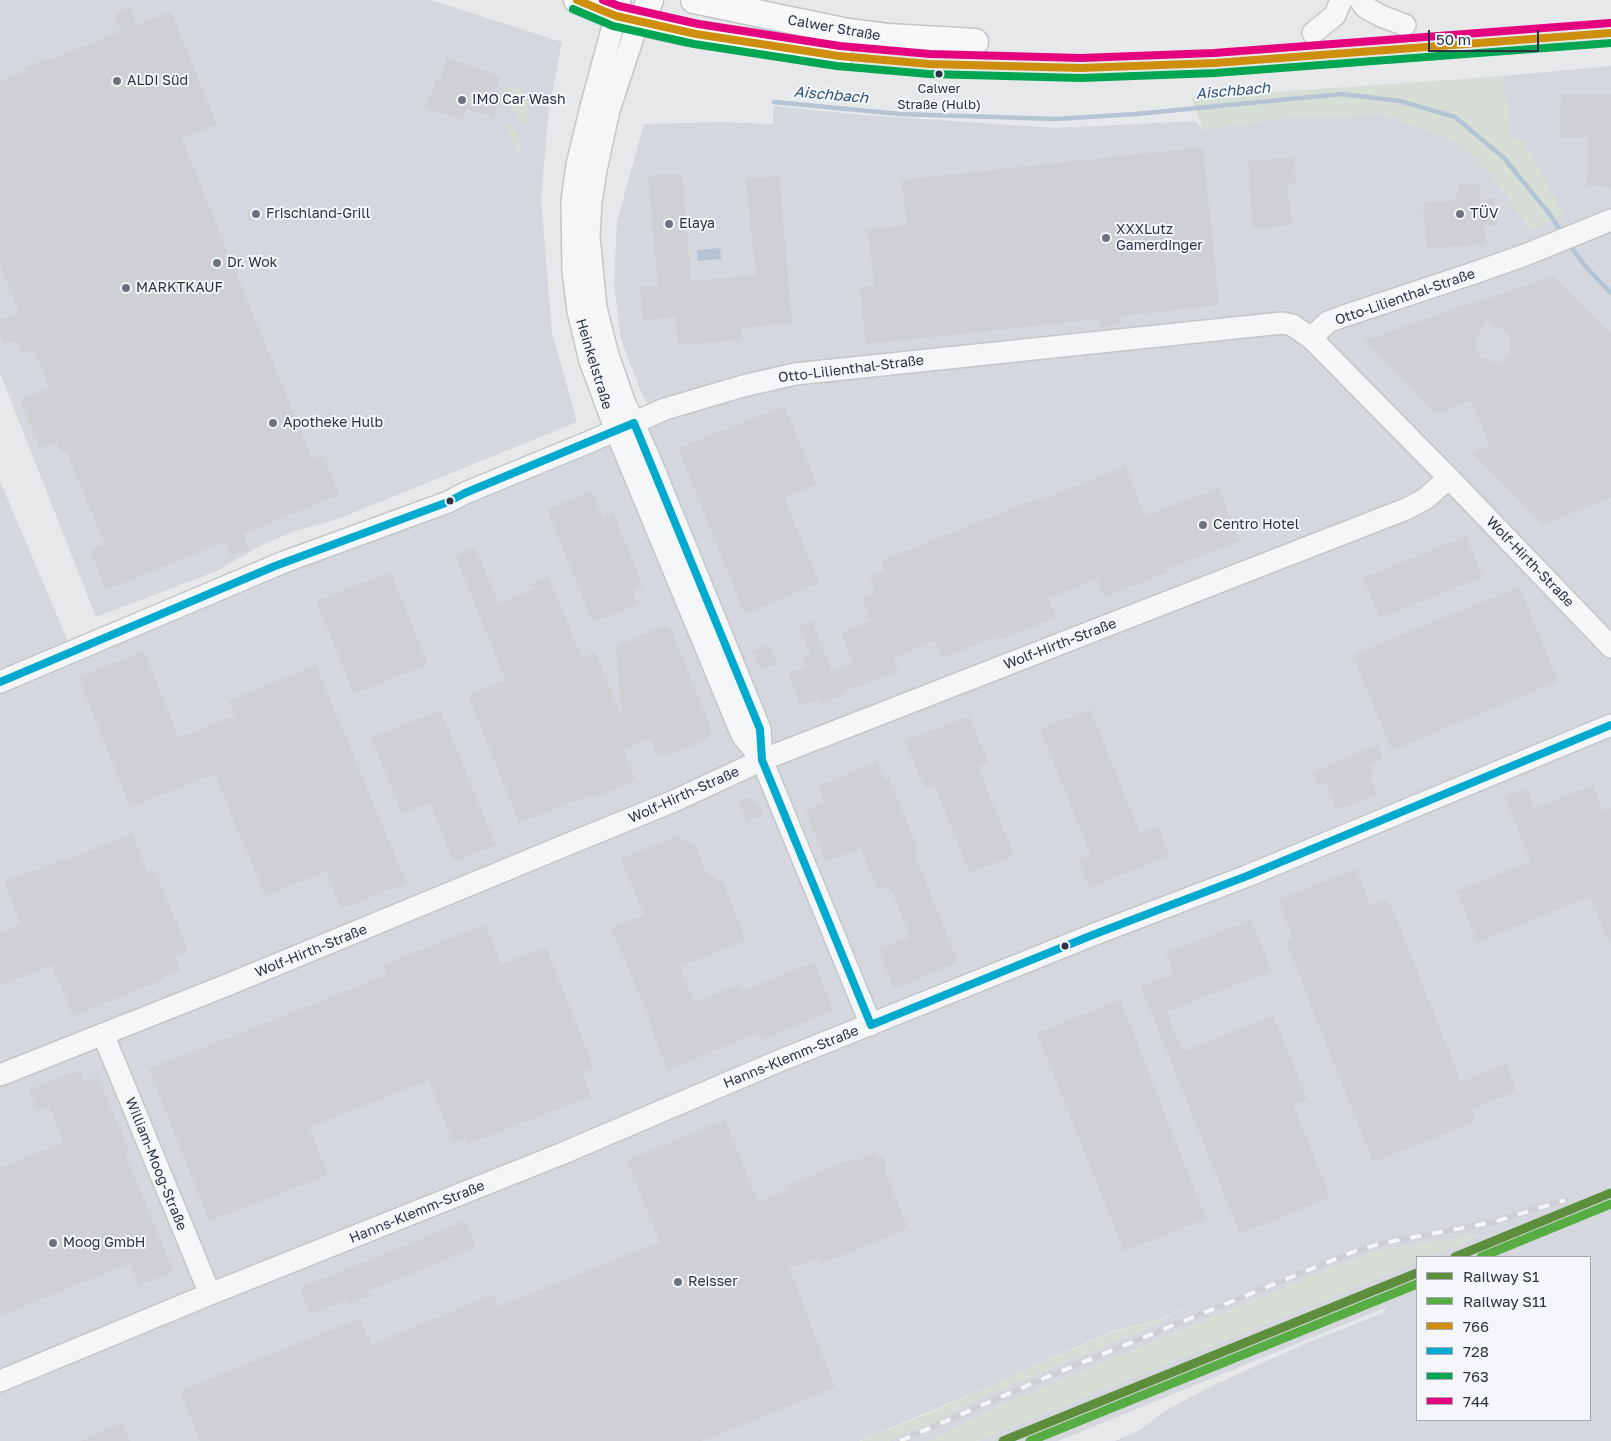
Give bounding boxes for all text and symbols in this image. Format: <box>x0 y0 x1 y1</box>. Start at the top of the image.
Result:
street label: Calwer Straße <box>786 12 882 44</box>
scale bar <box>1431 20 1542 52</box>
text: 50 m <box>1436 30 1471 48</box>
marker: Calwer Straße (Hulb) <box>934 69 944 79</box>
place label: ALDI Süd <box>127 73 188 89</box>
marker: ALDI Süd <box>111 75 123 87</box>
water label: Aischbach <box>1195 79 1271 103</box>
place label: Calwer Straße (Hulb) <box>897 81 981 112</box>
water label: Aischbach <box>793 83 869 107</box>
place label: IMO Car Wash <box>472 92 566 108</box>
marker: IMO Car Wash <box>456 94 468 106</box>
place label: Frischland-Grill <box>266 206 370 222</box>
place label: TÜV <box>1470 206 1498 222</box>
marker: Frischland-Grill <box>250 208 262 220</box>
marker: TÜV <box>1454 208 1466 220</box>
place label: Elaya <box>679 216 715 232</box>
marker: Elaya <box>663 218 675 230</box>
place label: XXXLutz Gamerdinger <box>1116 222 1203 254</box>
marker: XXXLutz Gamerdinger <box>1100 232 1112 244</box>
place label: Dr. Wok <box>227 255 277 271</box>
marker: Dr. Wok <box>211 257 223 269</box>
street label: Otto-Lilienthal-Straße <box>1333 265 1477 329</box>
place label: MARKTKAUF <box>136 280 223 296</box>
marker: MARKTKAUF <box>120 282 132 294</box>
street label: Heinkelstraße <box>572 317 616 411</box>
street label: Otto-Lilienthal-Straße <box>777 352 925 386</box>
place label: Apotheke Hulb <box>283 415 383 431</box>
marker: Apotheke Hulb <box>267 417 279 429</box>
unlabelled marker <box>445 496 455 506</box>
street label: Wolf-Hirth-Straße <box>1483 513 1577 611</box>
place label: Centro Hotel <box>1213 517 1299 533</box>
marker: Centro Hotel <box>1197 519 1209 531</box>
street label: Wolf-Hirth-Straße <box>1001 615 1119 673</box>
street label: Wolf-Hirth-Straße <box>626 763 742 827</box>
street label: Wolf-Hirth-Straße <box>253 921 369 981</box>
unlabelled marker <box>1060 941 1070 951</box>
street label: Hanns-Klemm-Straße <box>721 1022 861 1092</box>
street label: William-Moog-Straße <box>122 1095 190 1233</box>
street label: Hanns-Klemm-Straße <box>347 1177 487 1247</box>
place label: Moog GmbH <box>63 1235 145 1251</box>
marker: Moog GmbH <box>47 1237 59 1249</box>
legend <box>1416 1256 1591 1421</box>
text: Railway S1 <box>1463 1267 1539 1285</box>
place label: Reisser <box>688 1274 738 1290</box>
marker: Reisser <box>672 1276 684 1288</box>
text: Railway S11 <box>1463 1292 1547 1310</box>
text: 766 <box>1463 1317 1489 1335</box>
text: 728 <box>1463 1342 1489 1360</box>
text: 763 <box>1463 1367 1489 1385</box>
text: 744 <box>1463 1392 1489 1410</box>

